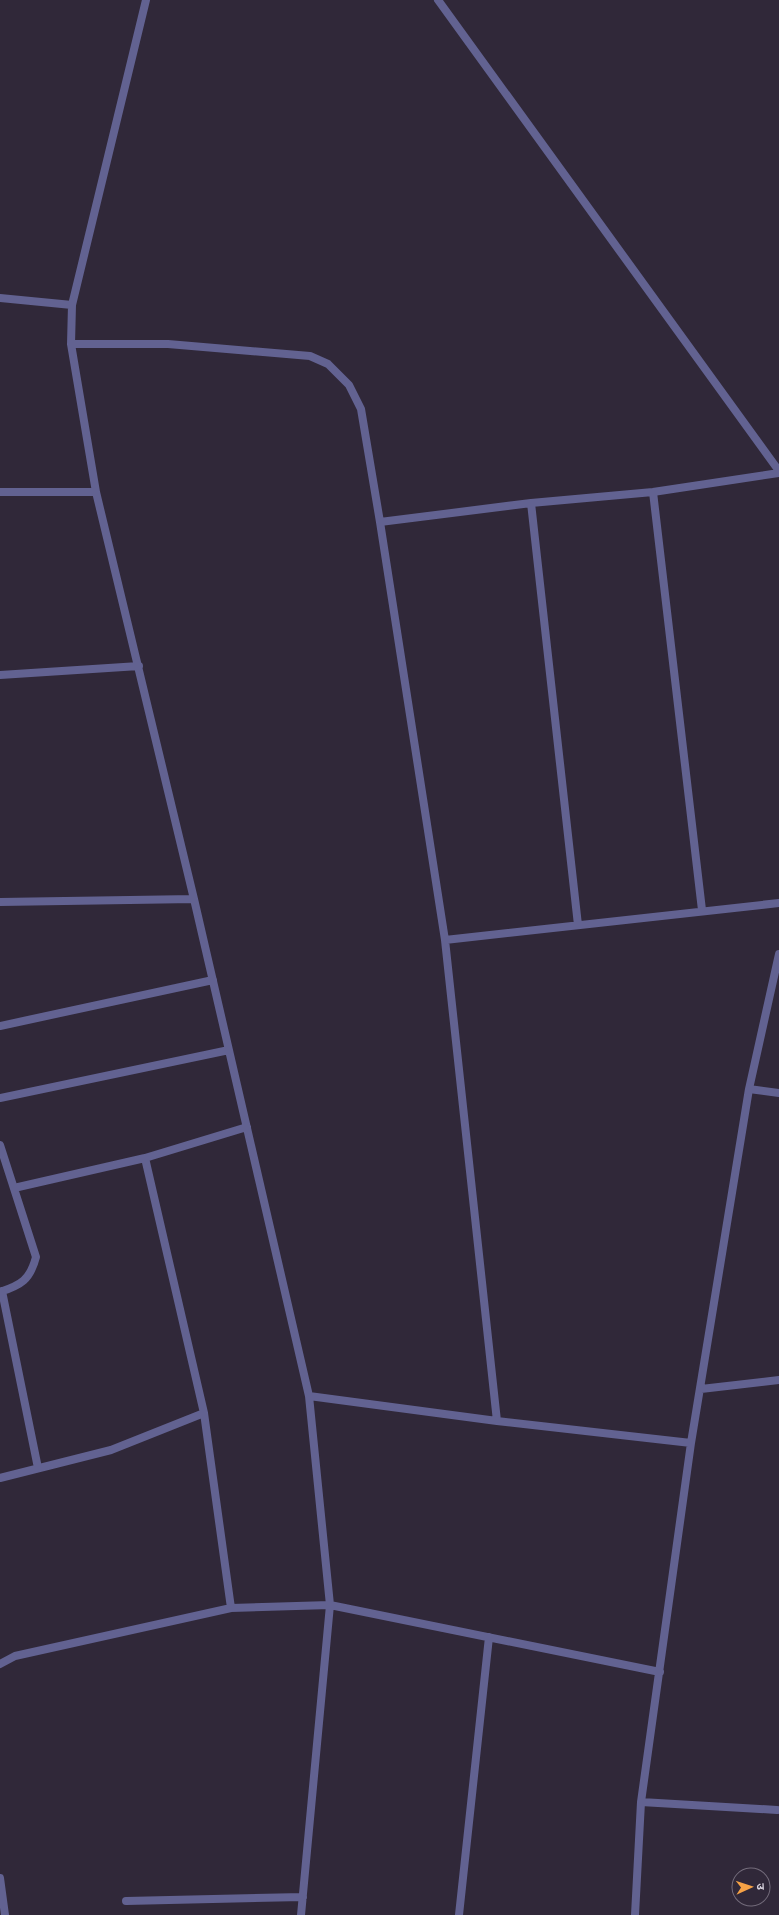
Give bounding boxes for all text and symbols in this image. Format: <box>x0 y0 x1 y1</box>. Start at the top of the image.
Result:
north arrow <box>731 1867 771 1907</box>
text: उ <box>754 1883 767 1891</box>

